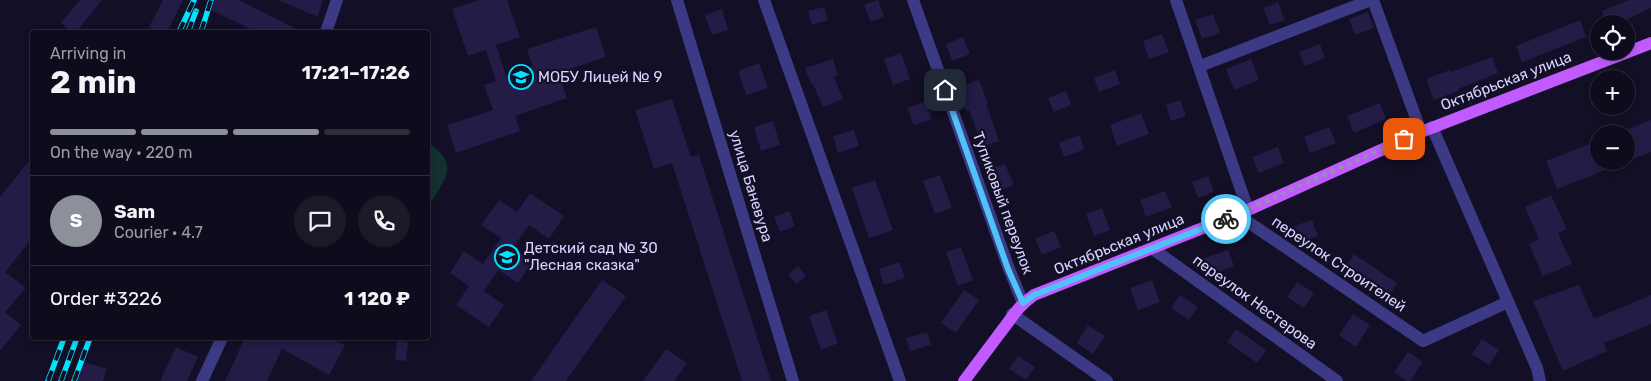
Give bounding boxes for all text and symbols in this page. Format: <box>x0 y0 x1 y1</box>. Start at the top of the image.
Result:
map controls <box>1590 15 1635 170</box>
button: locate <box>1590 15 1635 60</box>
text: Arriving in <box>50 44 126 63</box>
street label: Октябрьская улица <box>1438 48 1574 114</box>
text: 17:21–17:26 <box>301 61 410 84</box>
text: 2 min <box>50 63 137 101</box>
school or university icon: МОБУ Лицей № 9 <box>508 64 534 90</box>
place label: МОБУ Лицей № 9 <box>538 68 662 86</box>
pin <box>924 69 966 111</box>
button: + <box>1590 70 1635 115</box>
icon: home <box>931 76 959 104</box>
pin <box>1383 118 1425 160</box>
icon: bag <box>1390 125 1418 153</box>
button: − <box>1590 125 1635 170</box>
street label: улица Баневура <box>725 128 777 244</box>
street label: Тупиковый переулок <box>969 129 1037 277</box>
text: On the way · 220 m <box>50 143 192 162</box>
courier <box>1201 194 1251 244</box>
button: chat <box>294 195 346 247</box>
button: phone <box>358 195 410 247</box>
text: Sam <box>114 200 155 223</box>
icon: bike <box>1212 205 1240 233</box>
text: S <box>70 209 82 232</box>
street label: Октябрьская улица <box>1051 210 1187 278</box>
street label: переулок Строителей <box>1269 212 1409 316</box>
text: Courier · 4.7 <box>114 223 203 242</box>
place label: Детский сад № 30 "Лесная сказка" <box>524 239 658 274</box>
school or university icon: Детский сад № 30 "Лесная сказка" <box>494 244 520 270</box>
street label: переулок Нестерова <box>1190 251 1320 353</box>
text: Order #3226 <box>50 287 162 310</box>
text: 1 120 ₽ <box>344 287 410 310</box>

